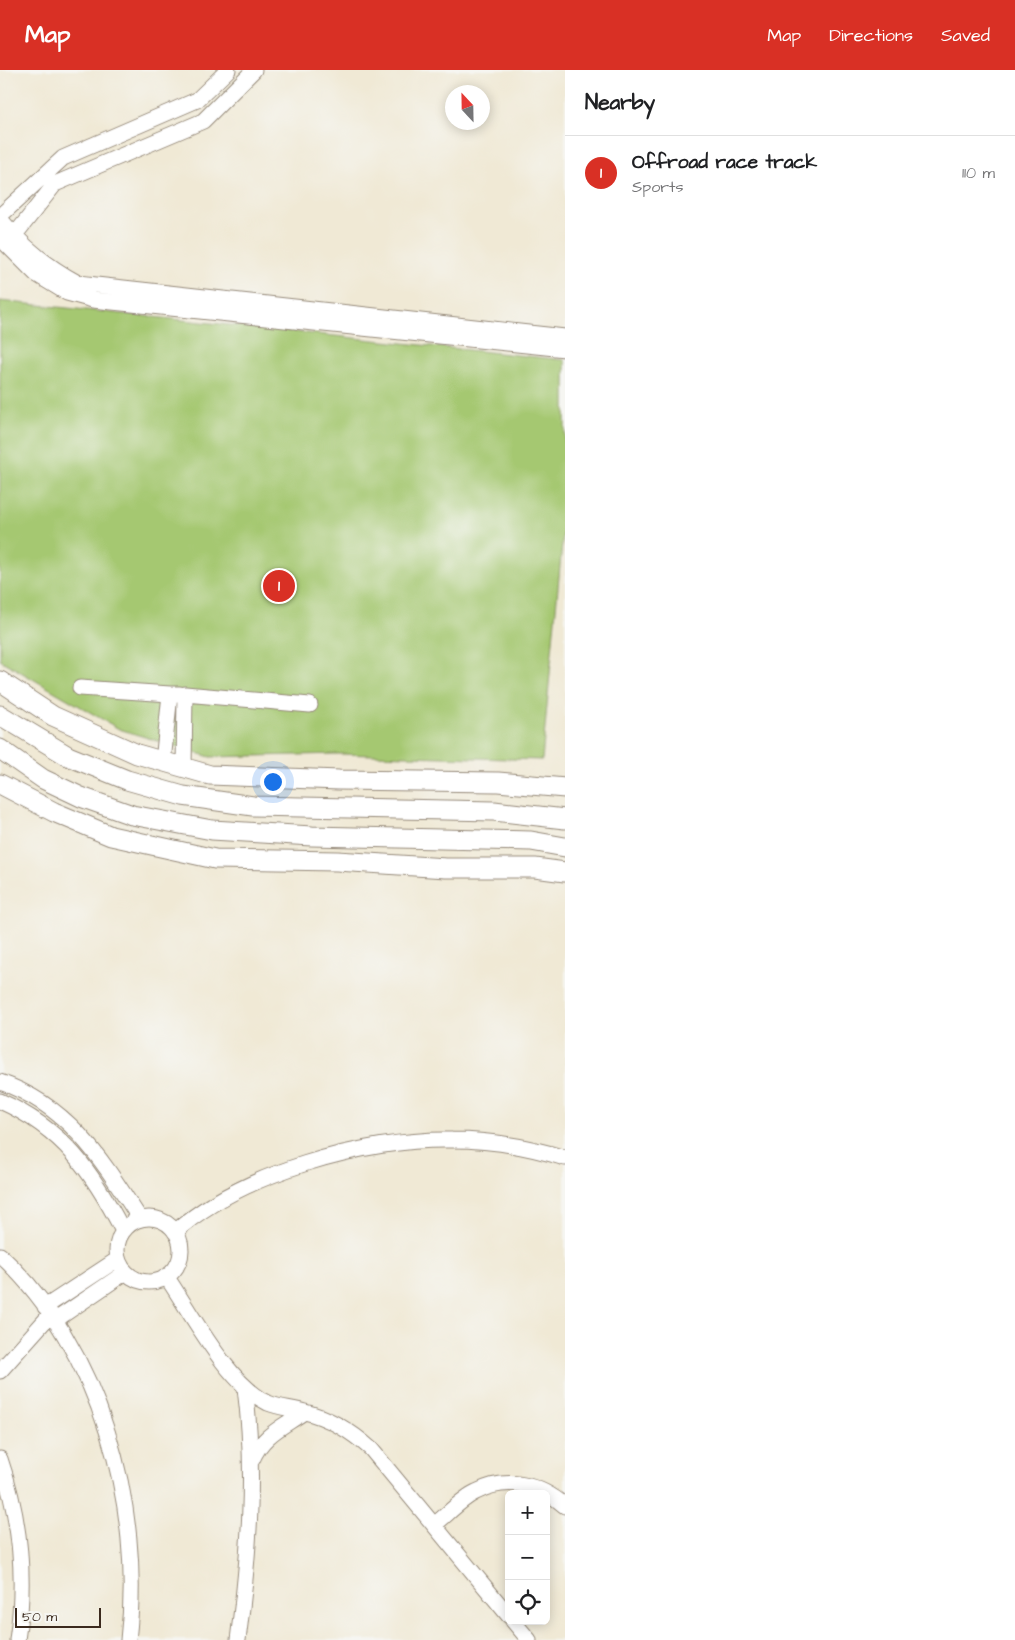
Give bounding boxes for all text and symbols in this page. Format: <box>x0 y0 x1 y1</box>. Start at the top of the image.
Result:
text: Map <box>25 18 70 52</box>
text: Map <box>767 23 801 48</box>
text: Directions <box>829 23 913 48</box>
text: Saved <box>941 23 990 48</box>
north arrow <box>445 85 490 130</box>
text: Nearby <box>585 88 655 117</box>
text: Offroad race track <box>632 149 817 176</box>
text: 1 <box>600 162 602 184</box>
text: 110 m <box>962 162 995 184</box>
text: Sports <box>632 176 684 198</box>
pin: 1 <box>263 567 295 605</box>
your location <box>260 769 286 795</box>
map controls <box>505 1490 550 1625</box>
button: + <box>505 1490 550 1535</box>
button: − <box>505 1535 550 1580</box>
button: locate <box>505 1580 550 1625</box>
scale bar <box>15 1605 101 1628</box>
text: 50 m <box>22 1607 57 1627</box>

